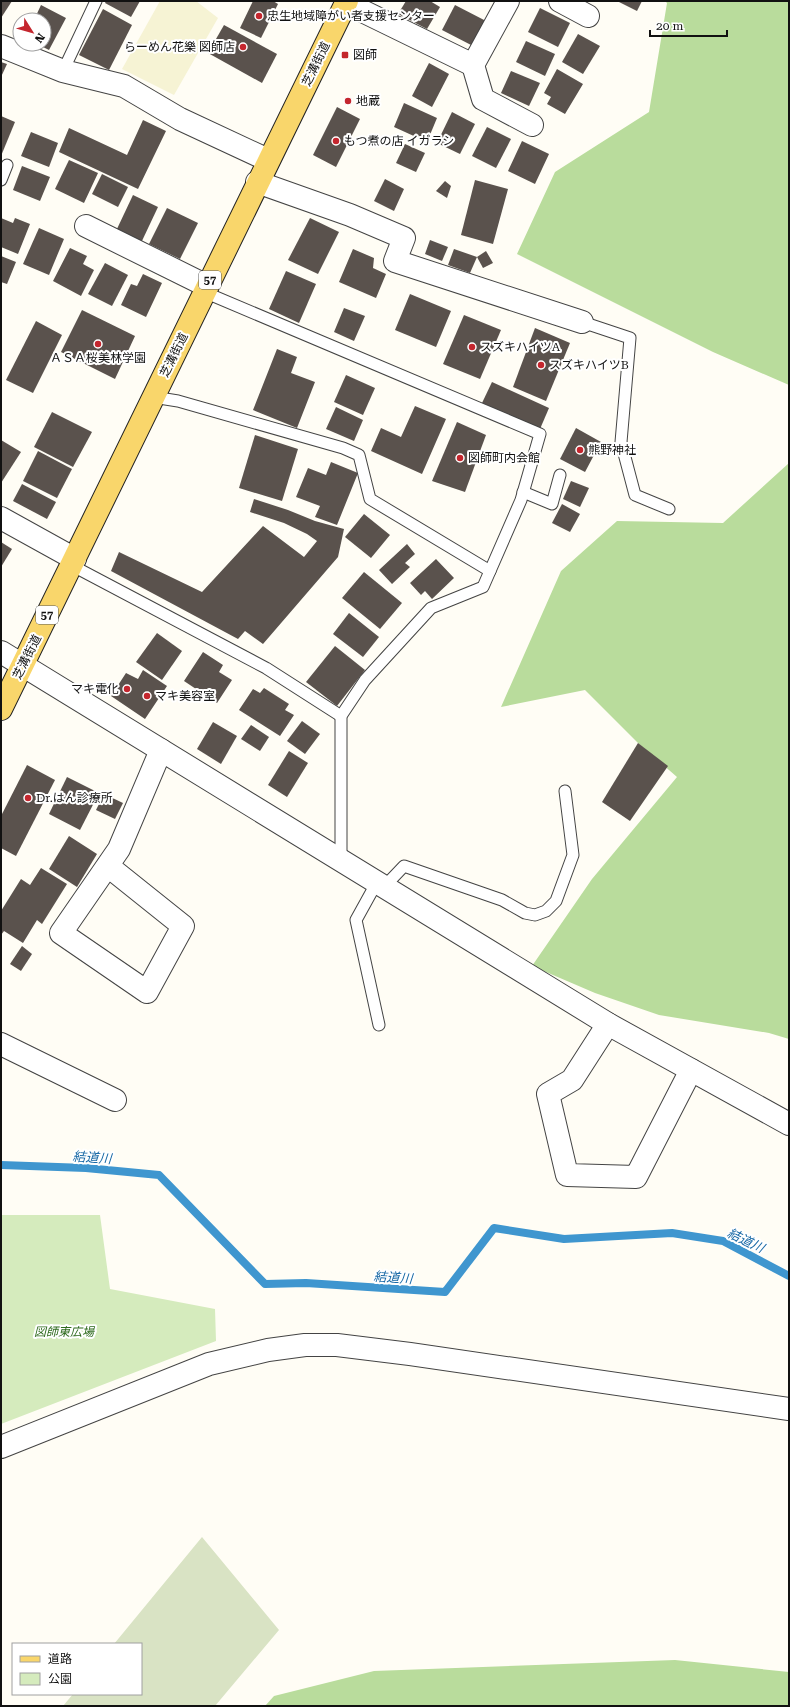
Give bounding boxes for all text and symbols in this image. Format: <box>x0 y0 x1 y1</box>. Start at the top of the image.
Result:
place label: 忠生地域障がい者支援センター <box>267 9 435 23</box>
marker: 忠生地域障がい者支援センター <box>254 11 264 21</box>
north arrow <box>12 12 52 52</box>
scale bar <box>650 12 727 38</box>
text: 20 m <box>656 19 683 33</box>
text: N <box>32 30 47 45</box>
street label: 芝溝街道 <box>299 39 333 89</box>
place label: らーめん花樂 図師店 <box>124 40 235 54</box>
marker: らーめん花樂 図師店 <box>238 42 248 52</box>
place label: 図師 <box>353 48 377 62</box>
marker: 図師 <box>340 50 350 60</box>
place label: 地蔵 <box>356 94 380 108</box>
marker: 地蔵 <box>343 96 353 106</box>
place label: もつ煮の店 イガラシ <box>344 134 454 148</box>
marker: もつ煮の店 イガラシ <box>331 136 341 146</box>
road number: 57 <box>199 271 221 289</box>
street label: 芝溝街道 <box>157 330 191 380</box>
marker: ＡＳＡ桜美林学園 <box>93 339 103 349</box>
place label: スズキハイツA <box>480 340 561 354</box>
marker: スズキハイツA <box>467 342 477 352</box>
place label: ＡＳＡ桜美林学園 <box>50 351 146 365</box>
place label: スズキハイツB <box>549 358 629 372</box>
marker: スズキハイツB <box>536 360 546 370</box>
place label: 熊野神社 <box>588 443 636 457</box>
marker: 熊野神社 <box>575 445 585 455</box>
place label: 図師町内会館 <box>468 451 540 465</box>
marker: 図師町内会館 <box>455 453 465 463</box>
road number: 57 <box>36 606 58 624</box>
street label: 芝溝街道 <box>10 632 44 682</box>
place label: マキ電化 <box>71 682 119 696</box>
marker: マキ電化 <box>122 684 132 694</box>
place label: マキ美容室 <box>155 689 215 703</box>
marker: マキ美容室 <box>142 691 152 701</box>
place label: Dr.はん診療所 <box>36 791 113 805</box>
marker: Dr.はん診療所 <box>23 793 33 803</box>
water label: 結道川 <box>72 1149 114 1166</box>
water label: 結道川 <box>725 1225 768 1257</box>
water label: 結道川 <box>373 1269 415 1286</box>
park label: 図師東広場 <box>34 1325 96 1339</box>
legend <box>12 1643 142 1695</box>
text: 道路 <box>48 1652 72 1666</box>
text: 公園 <box>48 1672 72 1686</box>

